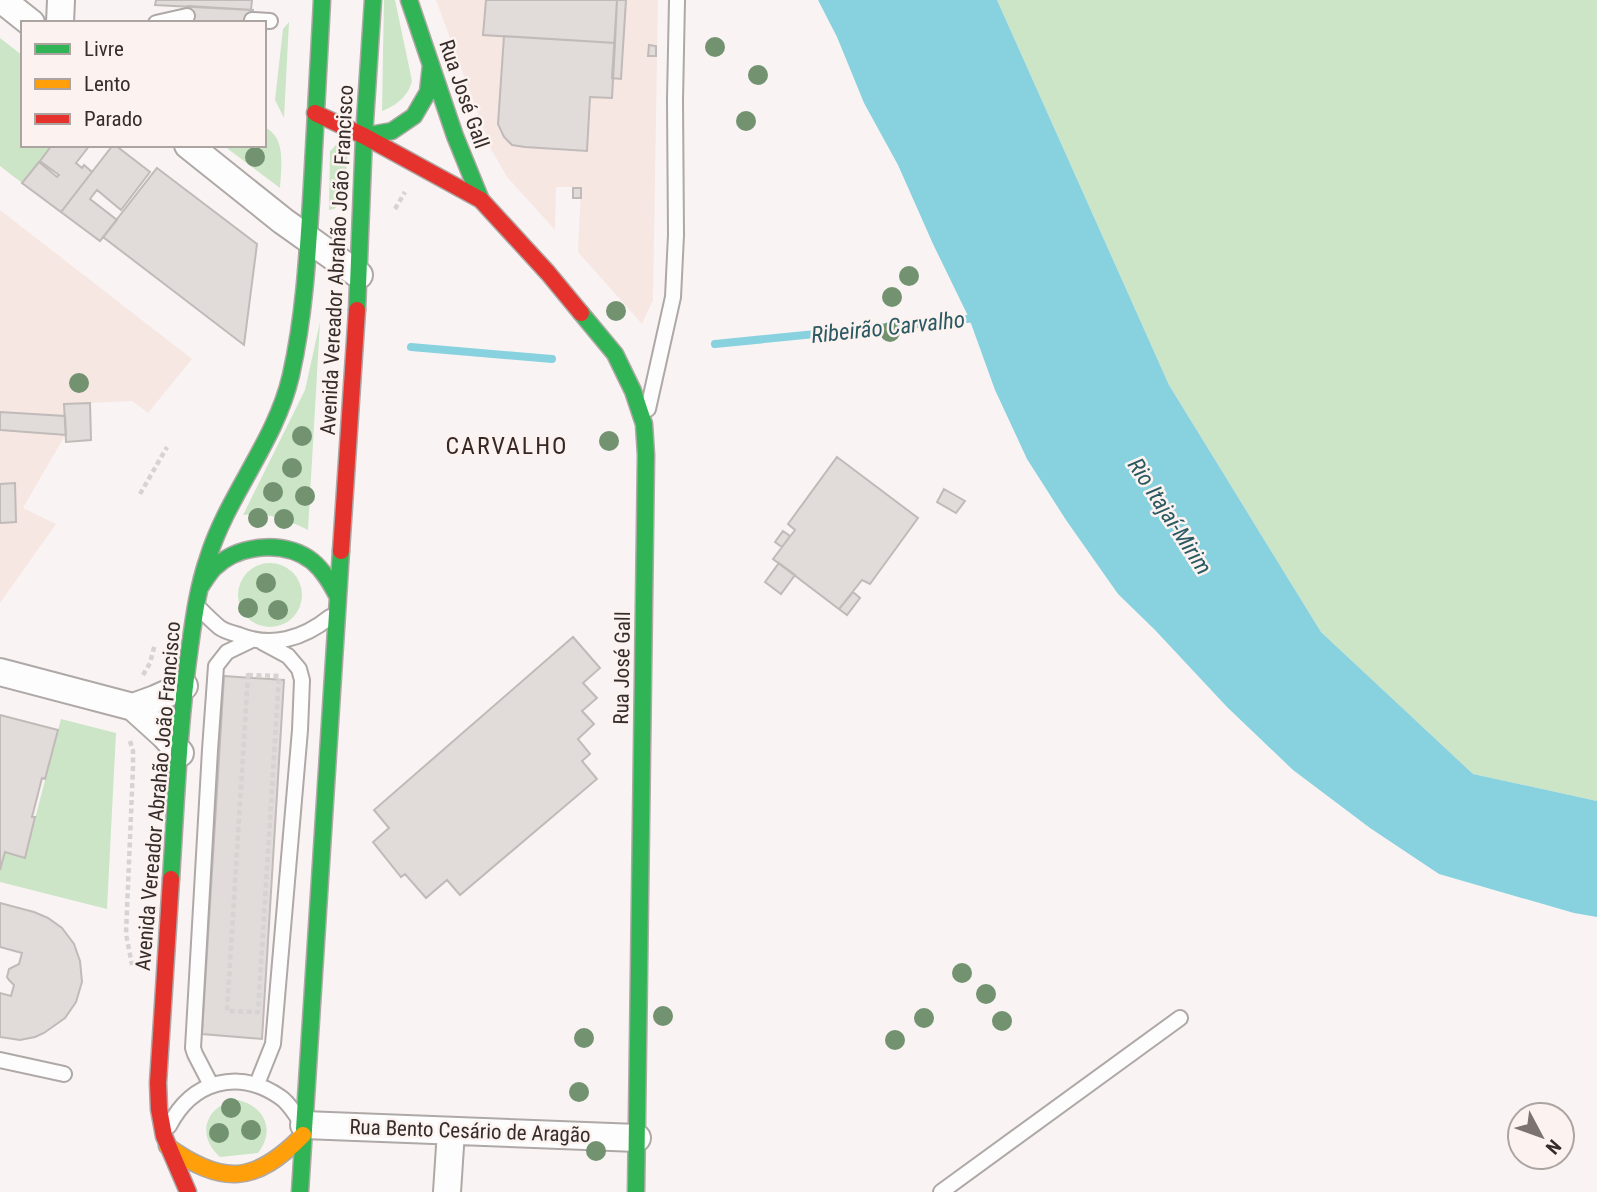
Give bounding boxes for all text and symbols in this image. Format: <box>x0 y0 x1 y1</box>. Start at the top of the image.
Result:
legend <box>21 21 266 147</box>
text: Livre <box>84 37 124 61</box>
street label: Rua José Gall <box>434 37 494 151</box>
text: Lento <box>84 72 131 96</box>
street label: Avenida Vereador Abrahão João Francisco <box>316 84 358 436</box>
text: Parado <box>84 107 143 131</box>
water label: Ribeirão Carvalho <box>810 306 966 349</box>
district label: CARVALHO <box>445 432 569 460</box>
water label: Rio Itajaí-Mirim <box>1122 453 1217 580</box>
street label: Rua José Gall <box>609 611 635 725</box>
street label: Avenida Vereador Abrahão João Francisco <box>131 620 185 972</box>
north arrow <box>1506 1101 1576 1171</box>
street label: Rua Bento Cesário de Aragão <box>349 1115 591 1147</box>
text: N <box>1541 1135 1566 1159</box>

